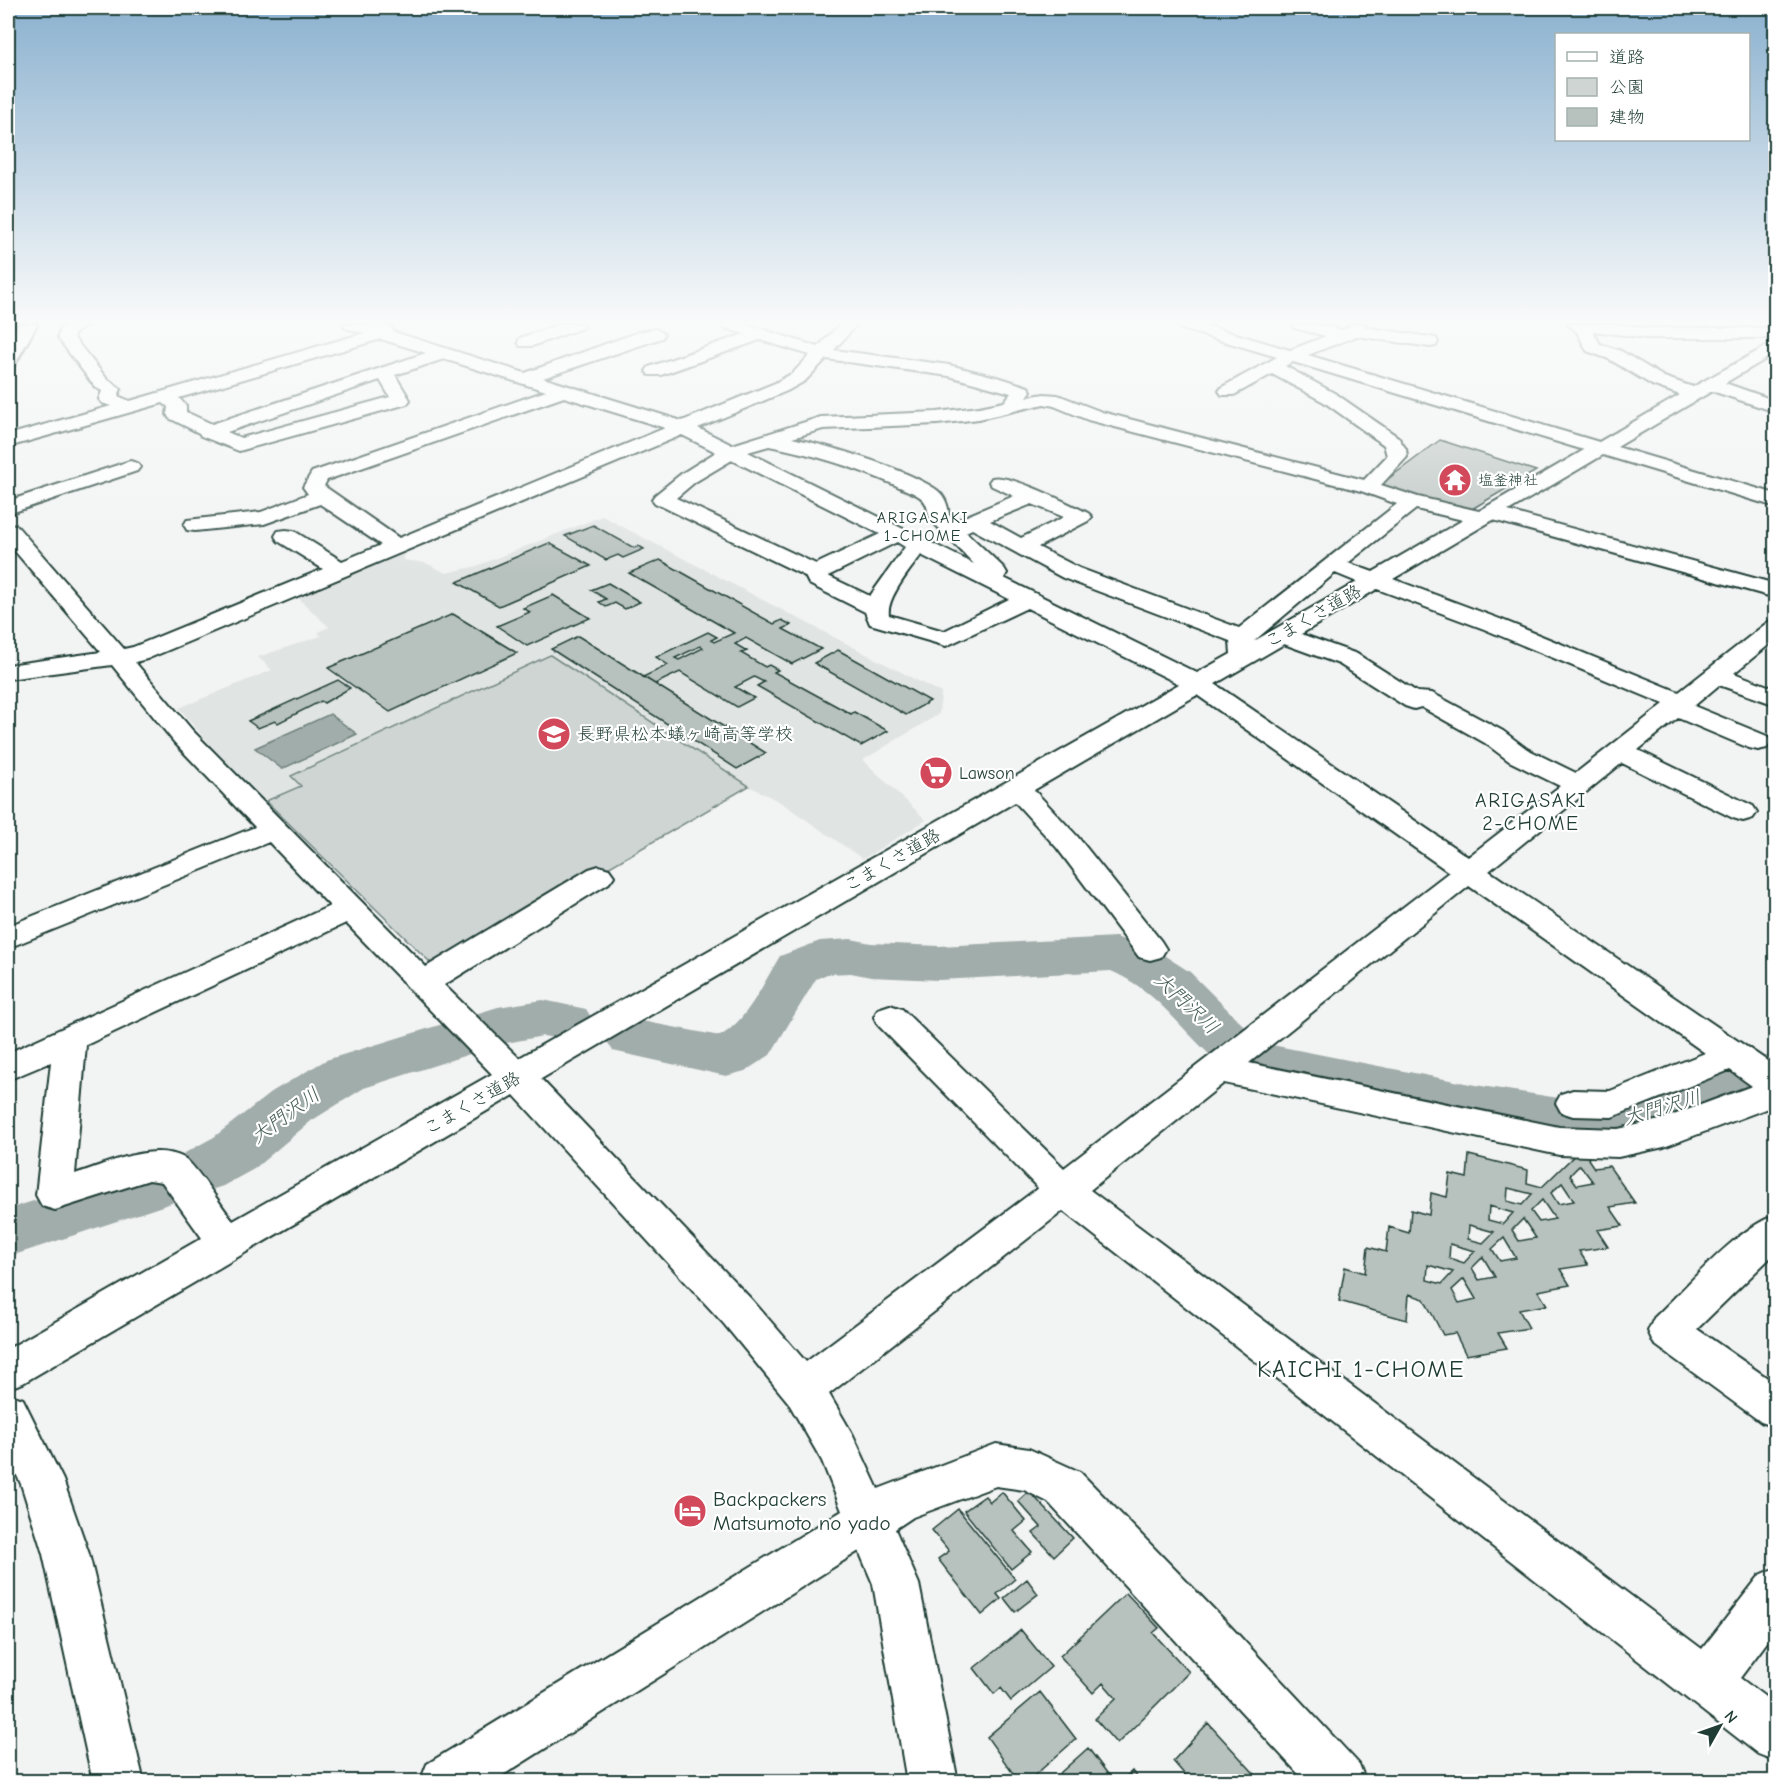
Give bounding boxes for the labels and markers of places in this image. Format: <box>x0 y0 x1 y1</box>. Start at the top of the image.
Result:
temple icon: 塩釜神社 <box>1437 462 1473 498</box>
place label: 塩釜神社 <box>1478 471 1538 489</box>
school or university icon: 長野県松本蟻ヶ崎高等学校 <box>536 716 572 752</box>
place label: 長野県松本蟻ヶ崎高等学校 <box>577 724 793 745</box>
supermarket icon: Lawson <box>918 755 954 791</box>
place label: Lawson <box>959 763 1015 784</box>
place label: Backpackers Matsumoto no yado <box>713 1487 891 1535</box>
hotel icon: Backpackers Matsumoto no yado <box>672 1493 708 1529</box>

